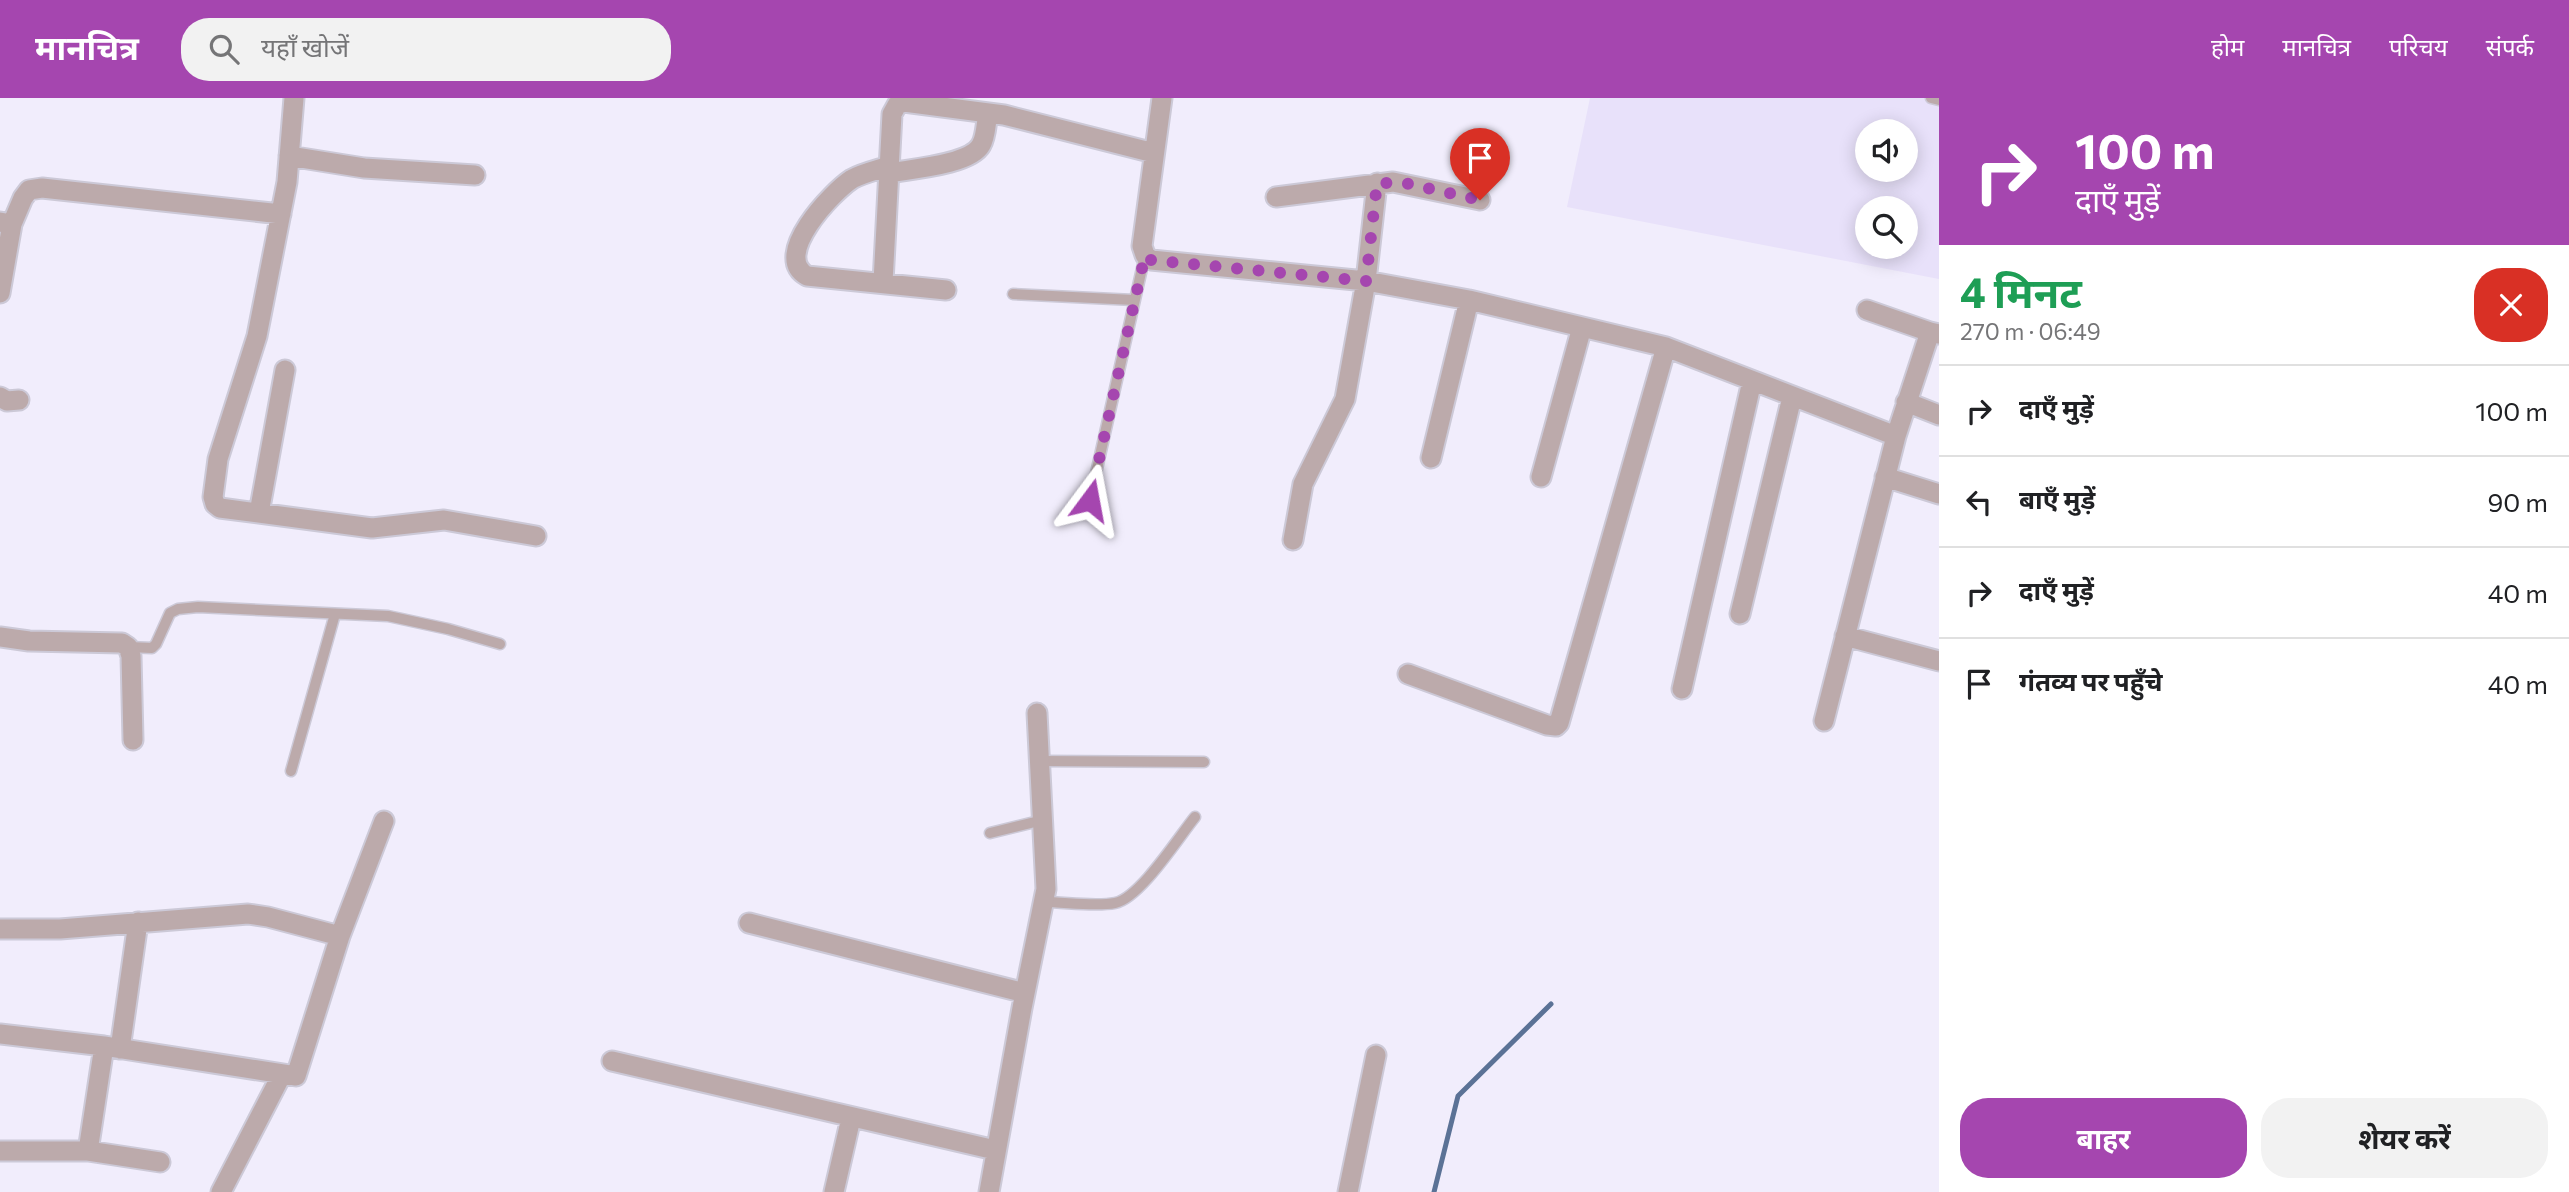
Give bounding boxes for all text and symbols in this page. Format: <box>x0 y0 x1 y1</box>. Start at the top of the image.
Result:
search box <box>181 18 671 81</box>
text: मानचित्र <box>35 26 139 67</box>
icon: search <box>205 30 243 68</box>
text: यहाँ खोजें <box>261 31 349 62</box>
text: होम <box>2211 32 2244 61</box>
text: मानचित्र <box>2282 32 2351 61</box>
text: परिचय <box>2389 32 2448 61</box>
text: संपर्क <box>2486 32 2534 61</box>
map controls <box>1855 119 1918 259</box>
button: sound <box>1855 119 1918 182</box>
text: 100 m <box>2075 119 2214 179</box>
icon: right <box>1960 126 2051 217</box>
pin <box>1450 128 1510 200</box>
icon: arrive <box>1461 139 1499 177</box>
text: दाएँ मुड़ें <box>2075 179 2160 219</box>
button: search <box>1855 196 1918 259</box>
text: 4 मिनट <box>1960 265 2082 317</box>
button: close <box>2474 268 2548 342</box>
text: 270 m · 06:49 <box>1960 317 2101 345</box>
icon: right <box>1960 392 1998 430</box>
text: दाएँ मुड़ें <box>2019 392 2094 423</box>
text: 100 m <box>2475 395 2548 426</box>
position arrow <box>1053 463 1127 537</box>
icon: left <box>1960 483 1998 521</box>
text: बाएँ मुड़ें <box>2019 483 2095 514</box>
text: 90 m <box>2488 486 2548 517</box>
icon: right <box>1960 574 1998 612</box>
text: दाएँ मुड़ें <box>2019 574 2094 605</box>
text: 40 m <box>2488 577 2548 608</box>
icon: arrive <box>1960 665 1998 703</box>
text: गंतव्य पर पहुँचे <box>2019 665 2163 696</box>
text: 40 m <box>2488 668 2548 699</box>
button: बाहर <box>1960 1098 2247 1178</box>
button: शेयर करें <box>2261 1098 2548 1178</box>

